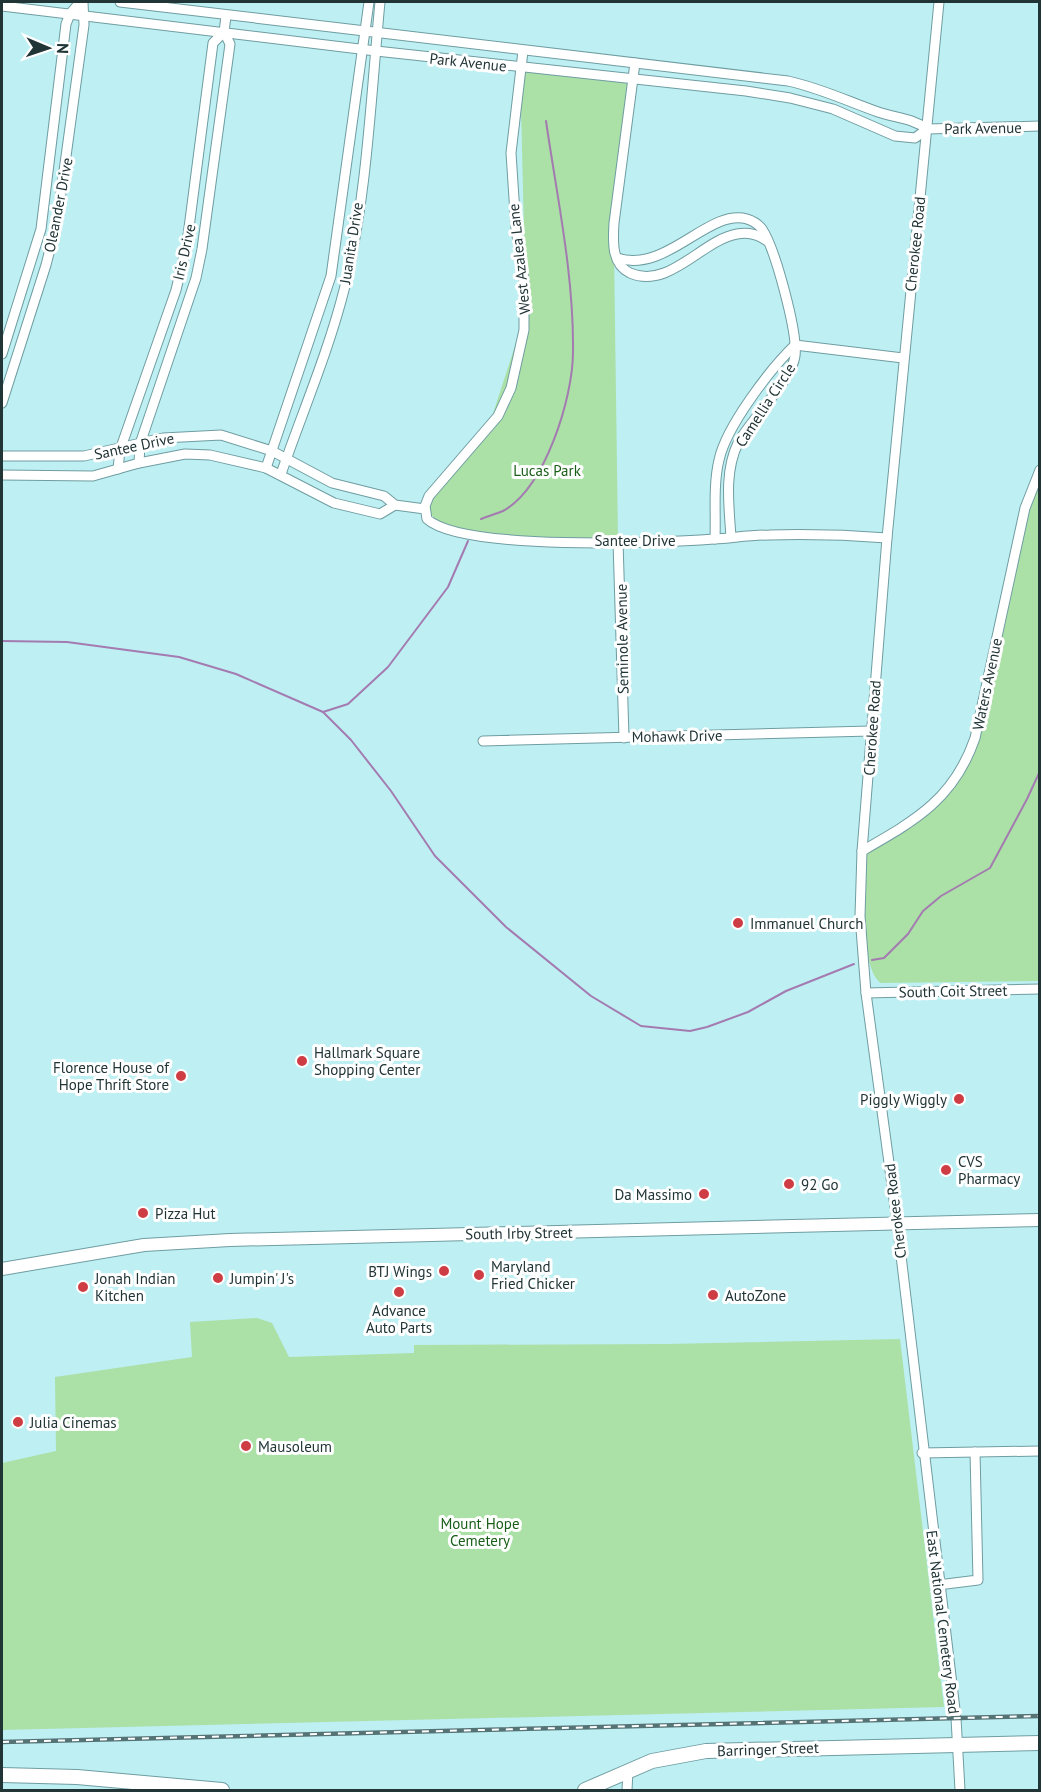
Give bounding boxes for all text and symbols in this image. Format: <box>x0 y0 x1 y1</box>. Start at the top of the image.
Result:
north arrow <box>18 18 78 78</box>
text: N <box>53 43 73 54</box>
street label: Park Avenue <box>428 49 508 75</box>
street label: Park Avenue <box>944 118 1022 138</box>
street label: Oleander Drive <box>39 156 77 254</box>
street label: Cherokee Road <box>901 196 929 292</box>
street label: Juanita Drive <box>335 201 367 286</box>
street label: West Azalea Lane <box>504 203 534 315</box>
street label: Iris Drive <box>168 222 200 282</box>
street label: Camellia Circle <box>731 359 799 451</box>
street label: Santee Drive <box>92 428 176 464</box>
park label: Lucas Park <box>513 461 582 480</box>
street label: Santee Drive <box>594 531 676 550</box>
street label: Seminole Avenue <box>612 584 632 694</box>
street label: Waters Avenue <box>968 636 1006 732</box>
street label: Cherokee Road <box>859 680 885 776</box>
street label: Mohawk Drive <box>631 726 723 746</box>
place label: Immanuel Church <box>750 914 863 933</box>
marker: Immanuel Church <box>731 916 745 930</box>
street label: South Coit Street <box>898 981 1008 1001</box>
place label: Hallmark Square Shopping Center <box>314 1043 420 1079</box>
marker: Hallmark Square Shopping Center <box>295 1054 309 1068</box>
place label: Florence House of Hope Thrift Store <box>53 1058 170 1094</box>
marker: Florence House of Hope Thrift Store <box>174 1069 188 1083</box>
place label: Piggly Wiggly <box>860 1090 947 1109</box>
marker: Piggly Wiggly <box>952 1092 966 1106</box>
place label: CVS Pharmacy <box>958 1152 1020 1188</box>
street label: Cherokee Road <box>880 1163 910 1259</box>
marker: CVS Pharmacy <box>939 1163 953 1177</box>
place label: 92 Go <box>801 1175 839 1194</box>
marker: 92 Go <box>782 1177 796 1191</box>
place label: Da Massimo <box>615 1185 692 1204</box>
marker: Da Massimo <box>697 1187 711 1201</box>
place label: Pizza Hut <box>155 1204 216 1223</box>
marker: Pizza Hut <box>136 1206 150 1220</box>
street label: South Irby Street <box>465 1223 573 1243</box>
place label: Maryland Fried Chicker <box>491 1257 575 1293</box>
place label: BTJ Wings <box>368 1262 432 1281</box>
marker: BTJ Wings <box>437 1264 451 1278</box>
marker: Maryland Fried Chicker <box>472 1268 486 1282</box>
place label: Jonah Indian Kitchen <box>94 1269 176 1305</box>
place label: Jumpin' J's <box>229 1269 294 1288</box>
marker: Jumpin' J's <box>211 1271 225 1285</box>
marker: Jonah Indian Kitchen <box>76 1280 90 1294</box>
marker: Advance Auto Parts <box>392 1285 406 1299</box>
place label: AutoZone <box>725 1286 786 1305</box>
marker: AutoZone <box>706 1288 720 1302</box>
place label: Advance Auto Parts <box>366 1301 432 1337</box>
place label: Julia Cinemas <box>29 1413 117 1432</box>
marker: Julia Cinemas <box>11 1415 25 1429</box>
place label: Mausoleum <box>258 1437 332 1456</box>
marker: Mausoleum <box>239 1439 253 1453</box>
park label: Mount Hope Cemetery <box>440 1514 520 1550</box>
street label: East National Cemetery Road <box>922 1529 964 1715</box>
street label: Barringer Street <box>717 1738 819 1760</box>

